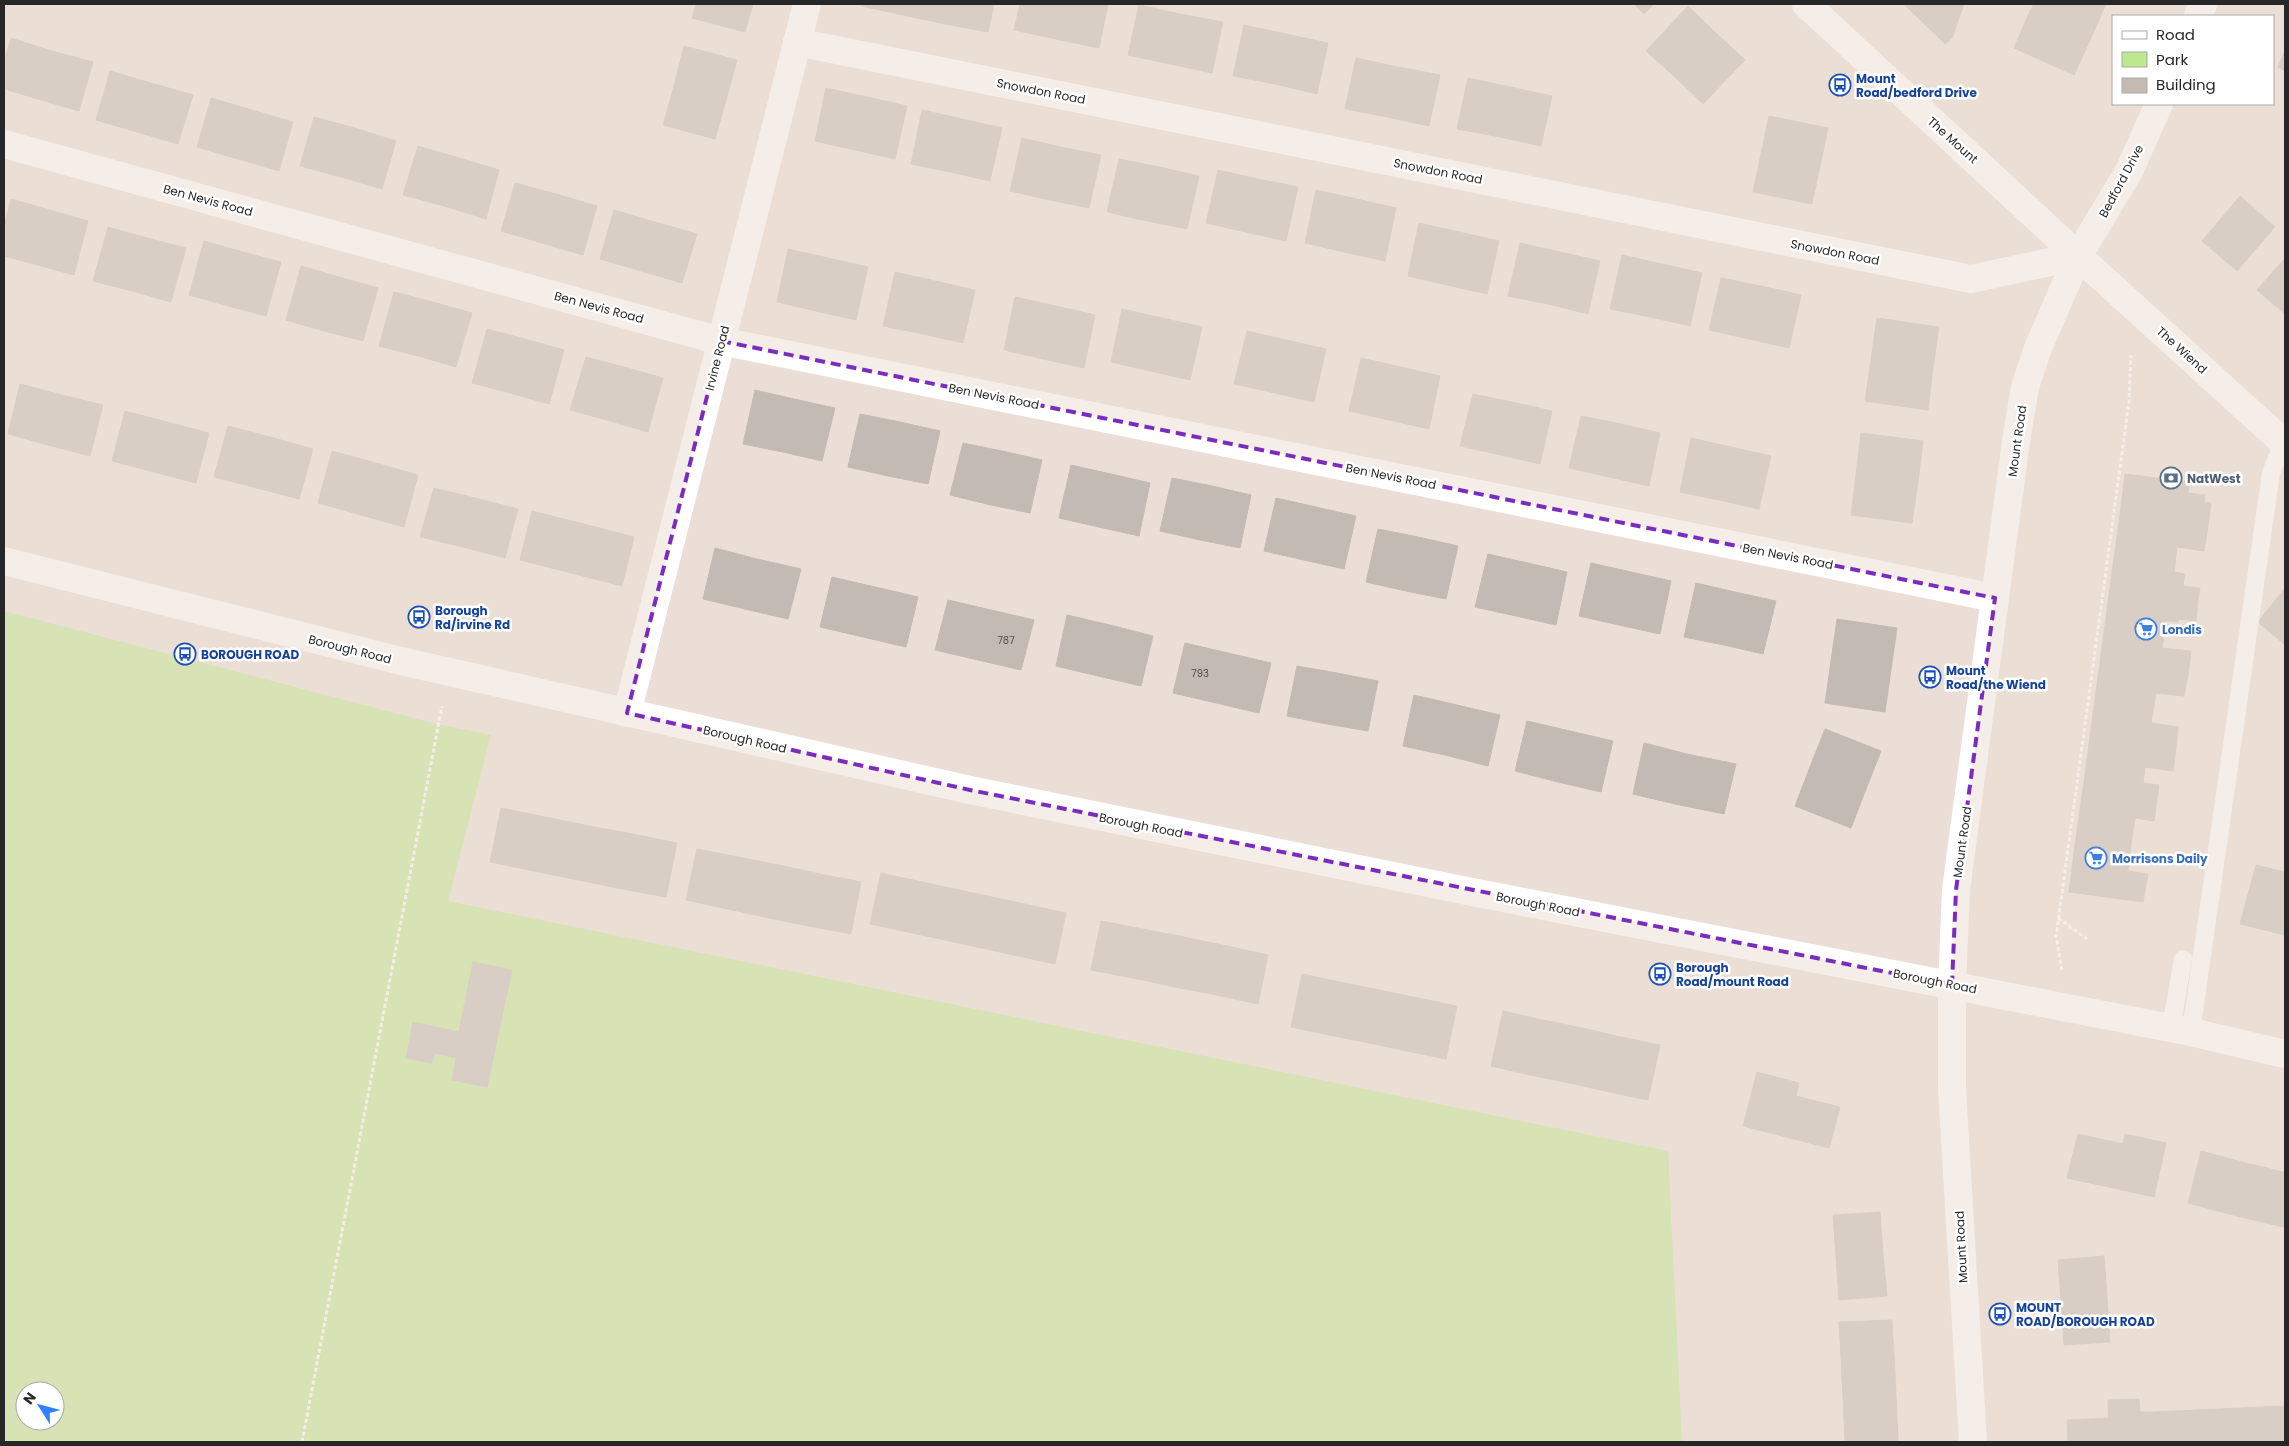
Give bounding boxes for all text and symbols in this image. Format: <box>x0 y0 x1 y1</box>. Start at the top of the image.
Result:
legend <box>2112 15 2274 105</box>
text: Road <box>2156 24 2195 45</box>
text: Park <box>2156 49 2188 70</box>
place label: Mount Road/bedford Drive <box>1856 70 1978 101</box>
bus stop icon: Mount Road/bedford Drive <box>1828 73 1852 97</box>
street label: Snowdon Road <box>995 74 1087 108</box>
text: Building <box>2156 74 2216 95</box>
street label: The Mount <box>1924 113 1982 167</box>
street label: Bedford Drive <box>2095 142 2147 220</box>
street label: Snowdon Road <box>1392 154 1484 188</box>
street label: Ben Nevis Road <box>161 180 255 220</box>
street label: Snowdon Road <box>1789 235 1881 269</box>
street label: Ben Nevis Road <box>552 287 646 327</box>
street label: The Wiend <box>2153 323 2211 377</box>
street label: Irvine Road <box>701 324 733 392</box>
street label: Ben Nevis Road <box>947 379 1041 413</box>
street label: Mount Road <box>2004 404 2030 478</box>
street label: Ben Nevis Road <box>1344 459 1438 493</box>
bank icon: NatWest <box>2159 466 2183 490</box>
place label: NatWest <box>2187 470 2241 487</box>
street label: Ben Nevis Road <box>1741 539 1835 573</box>
place label: Borough Rd/irvine Rd <box>435 602 510 633</box>
bus stop icon: Borough Rd/irvine Rd <box>407 605 431 629</box>
supermarket icon: Londis <box>2134 617 2158 641</box>
place label: Londis <box>2162 621 2202 638</box>
street label: Borough Road <box>307 630 393 668</box>
house number: 787 <box>997 633 1015 648</box>
bus stop icon: BOROUGH ROAD <box>173 642 197 666</box>
place label: BOROUGH ROAD <box>201 646 300 663</box>
place label: Mount Road/the Wiend <box>1946 662 2046 693</box>
bus stop icon: Mount Road/the Wiend <box>1918 665 1942 689</box>
house number: 793 <box>1191 666 1209 681</box>
street label: Borough Road <box>702 721 788 757</box>
street label: Mount Road <box>1949 805 1975 879</box>
street label: Borough Road <box>1098 809 1184 841</box>
supermarket icon: Morrisons Daily <box>2084 846 2108 870</box>
place label: Morrisons Daily <box>2112 850 2208 867</box>
street label: Borough Road <box>1495 888 1581 920</box>
place label: Borough Road/mount Road <box>1676 959 1789 990</box>
bus stop icon: Borough Road/mount Road <box>1648 962 1672 986</box>
street label: Borough Road <box>1892 965 1978 997</box>
street label: Mount Road <box>1951 1211 1971 1283</box>
place label: MOUNT ROAD/BOROUGH ROAD <box>2016 1299 2155 1330</box>
bus stop icon: MOUNT ROAD/BOROUGH ROAD <box>1988 1302 2012 1326</box>
north arrow <box>15 1381 65 1431</box>
text: N <box>18 1388 41 1408</box>

